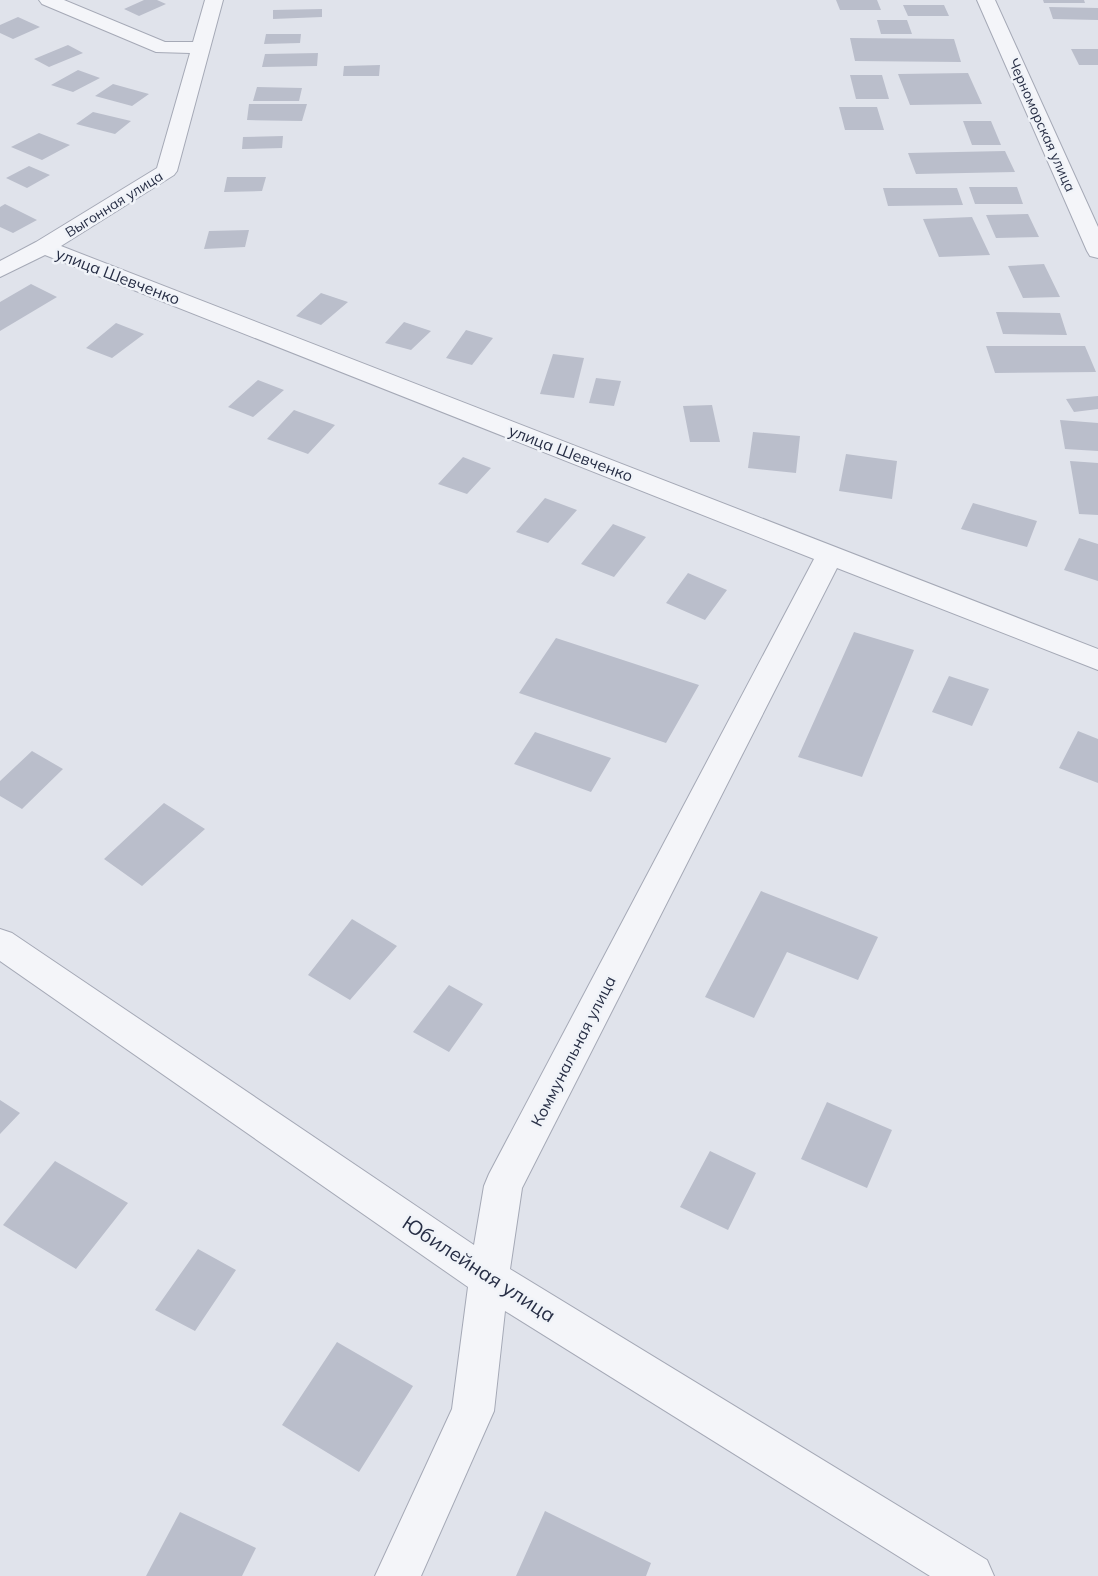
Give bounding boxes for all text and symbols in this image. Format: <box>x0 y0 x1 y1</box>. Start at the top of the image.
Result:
street label: Черноморская улица <box>1005 56 1079 194</box>
street label: Выгонная улица <box>62 167 166 241</box>
street label: улица Шевченко <box>53 243 183 309</box>
street label: улица Шевченко <box>506 420 636 486</box>
street label: Коммунальная улица <box>526 972 620 1130</box>
street label: Юбилейная улица <box>398 1210 561 1327</box>

